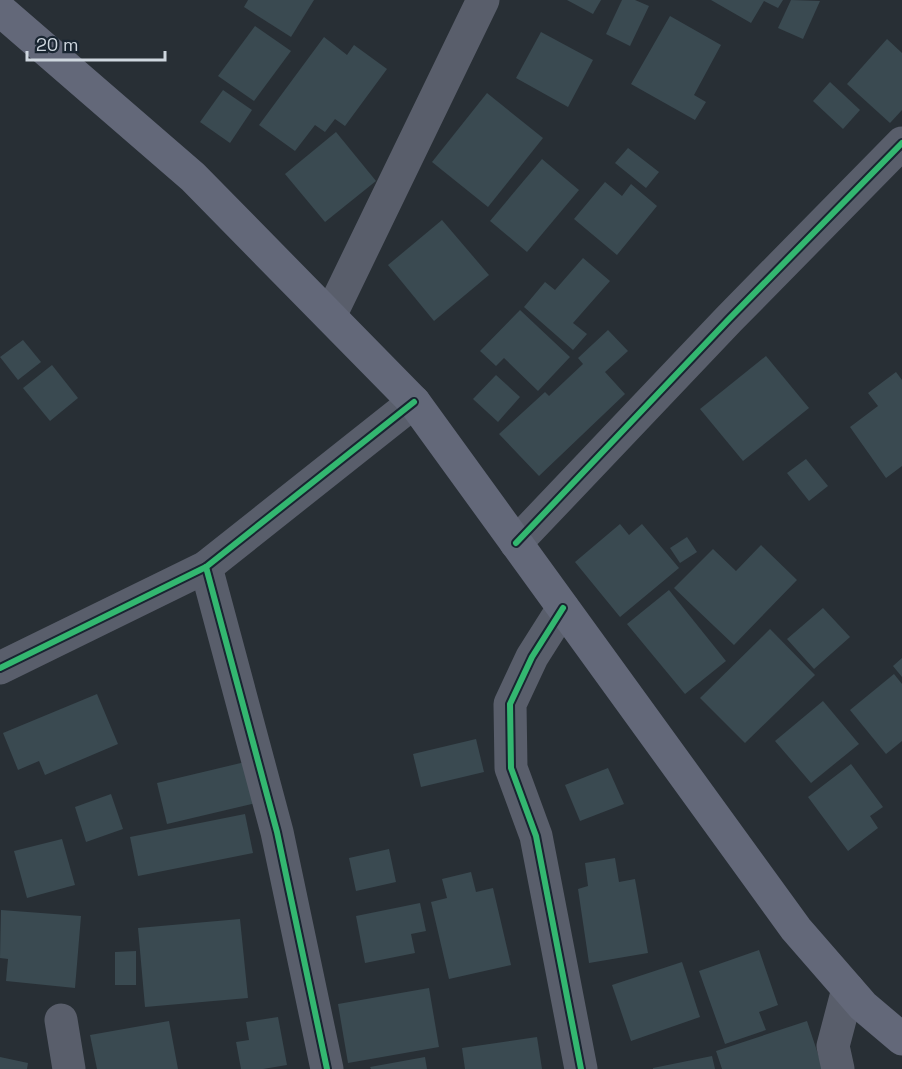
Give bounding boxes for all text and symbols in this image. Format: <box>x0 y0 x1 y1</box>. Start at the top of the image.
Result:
scale bar <box>27 24 165 62</box>
text: 20 m <box>36 33 79 56</box>

